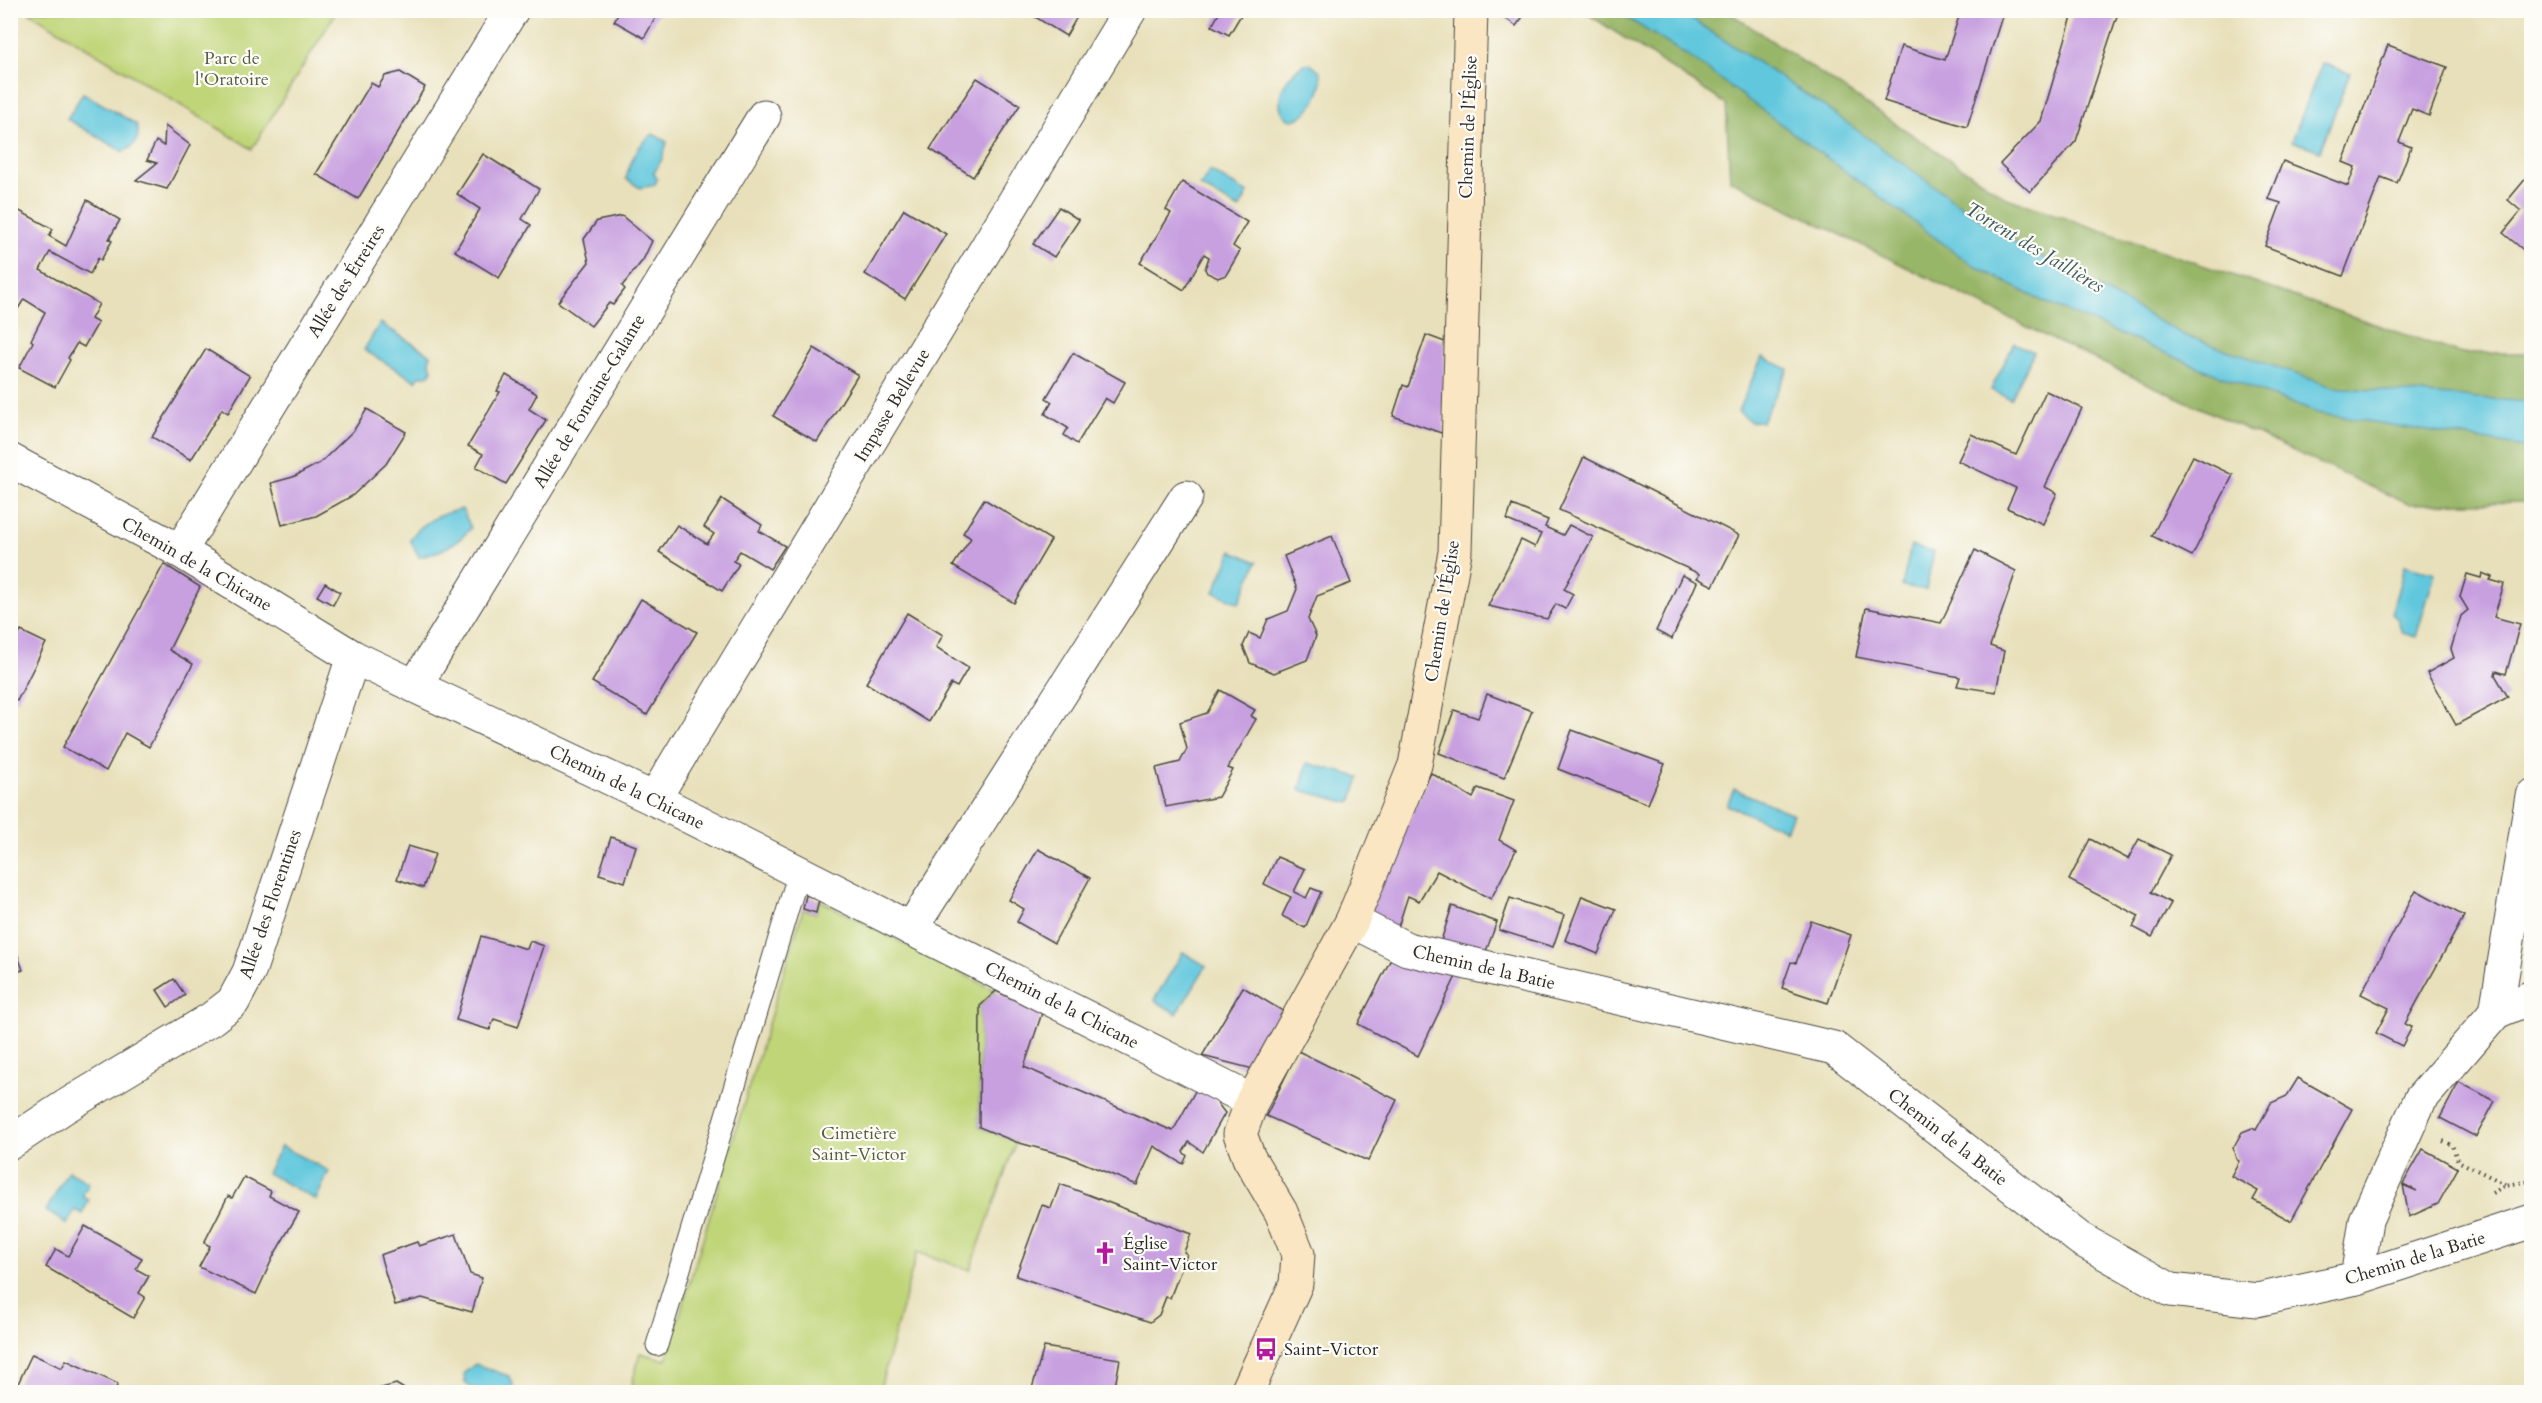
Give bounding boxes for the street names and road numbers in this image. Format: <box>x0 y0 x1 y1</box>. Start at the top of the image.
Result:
street label: Chemin de l'Église <box>1454 55 1483 199</box>
street label: Allée des Étreires <box>302 220 391 343</box>
street label: Allée de Fontaine-Galante <box>527 309 651 493</box>
street label: Impasse Bellevue <box>849 344 936 467</box>
street label: Chemin de la Chicane <box>117 511 277 618</box>
street label: Chemin de l'Église <box>1419 538 1466 684</box>
street label: Chemin de la Chicane <box>545 739 709 836</box>
street label: Allée des Florentines <box>233 826 308 982</box>
street label: Chemin de la Batie <box>1410 939 1558 996</box>
street label: Chemin de la Chicane <box>980 956 1143 1055</box>
street label: Chemin de la Batie <box>1883 1083 2013 1192</box>
street label: Chemin de la Batie <box>2342 1225 2489 1292</box>

